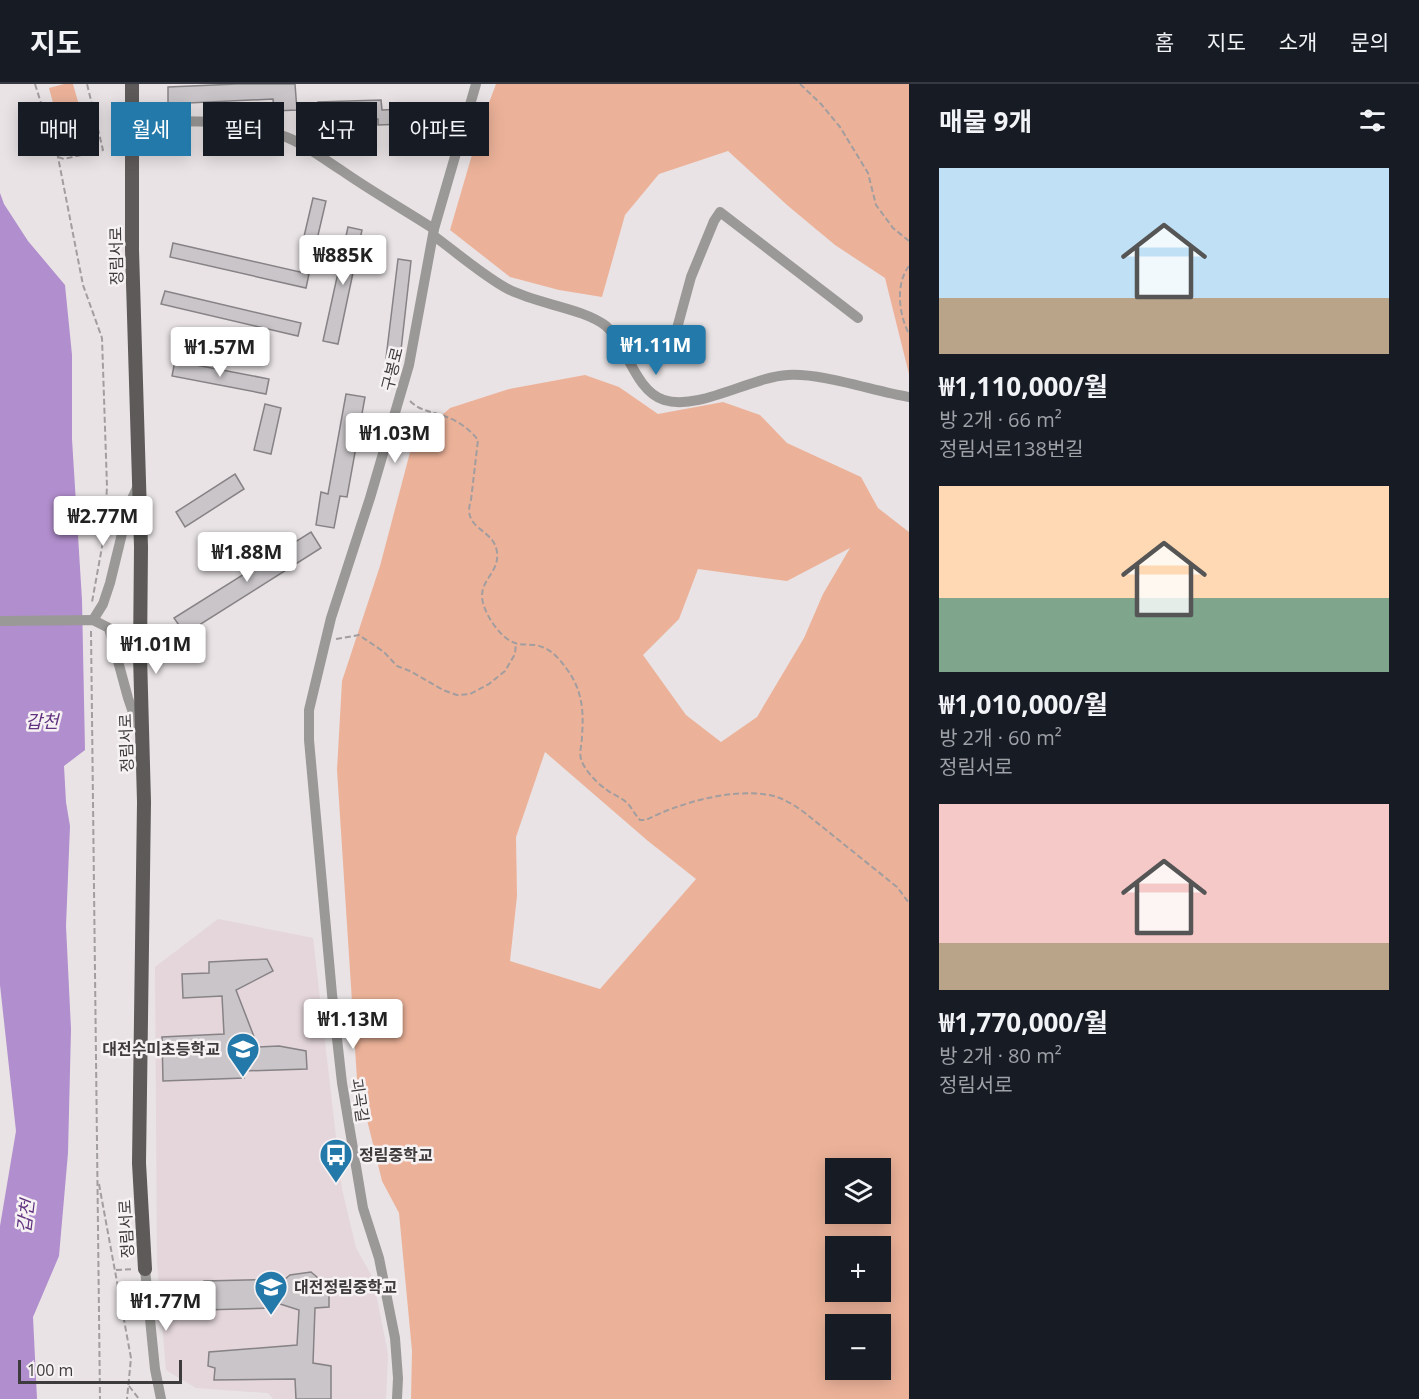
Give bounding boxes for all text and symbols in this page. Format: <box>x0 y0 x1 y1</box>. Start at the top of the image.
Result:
text: 지도 <box>30 23 82 61</box>
text: 홈 <box>1155 28 1174 56</box>
text: 지도 <box>1207 28 1246 56</box>
text: 소개 <box>1279 28 1317 56</box>
text: 문의 <box>1350 28 1389 56</box>
chip: 매매 <box>18 102 99 156</box>
chip: 월세 <box>111 102 191 156</box>
chip: 필터 <box>203 102 284 156</box>
chip: 신규 <box>296 102 377 156</box>
chip: 아파트 <box>389 102 489 156</box>
text: 매물 9개 <box>939 103 1032 139</box>
icon: filters <box>1356 104 1389 137</box>
icon: home <box>1110 207 1218 315</box>
street label: 정림서로 <box>104 226 128 286</box>
pin: ₩885K <box>301 235 385 286</box>
text: ₩885K <box>313 241 373 268</box>
pin: ₩1.11M <box>607 325 705 376</box>
pin: ₩1.57M <box>171 327 269 378</box>
text: ₩1.11M <box>621 331 691 358</box>
text: ₩1.57M <box>185 333 255 360</box>
street label: 구봉로 <box>376 345 408 393</box>
text: ₩1,110,000/월 <box>939 368 1108 404</box>
text: 방 2개 · 66 m² <box>939 406 1062 433</box>
pin: ₩1.03M <box>346 413 444 464</box>
text: ₩1.03M <box>360 419 430 446</box>
text: 정림서로138번길 <box>939 435 1084 462</box>
pin: ₩2.77M <box>54 496 152 547</box>
text: ₩2.77M <box>68 502 138 529</box>
icon: home <box>1110 525 1218 633</box>
pin: ₩1.88M <box>198 532 296 583</box>
text: ₩1.88M <box>212 538 282 565</box>
pin: ₩1.01M <box>107 624 205 675</box>
text: ₩1.01M <box>121 630 191 657</box>
text: ₩1,010,000/월 <box>939 686 1108 722</box>
water label: 갑천 <box>25 709 61 733</box>
street label: 정림서로 <box>114 713 138 773</box>
text: 방 2개 · 60 m² <box>939 724 1062 751</box>
text: 정림서로 <box>939 753 1013 780</box>
icon: home <box>1110 843 1218 951</box>
pin: ₩1.13M <box>304 999 402 1050</box>
text: ₩1,770,000/월 <box>939 1004 1108 1040</box>
text: ₩1.13M <box>318 1005 388 1032</box>
school or university icon: 대전수미초등학교 <box>225 1031 261 1078</box>
place label: 대전수미초등학교 <box>102 1038 220 1060</box>
text: 방 2개 · 80 m² <box>939 1042 1062 1069</box>
text: 정림서로 <box>939 1071 1013 1098</box>
street label: 괴곡길 <box>346 1077 374 1123</box>
bus stop icon: 정림중학교 <box>318 1137 354 1184</box>
place label: 정림중학교 <box>359 1144 433 1166</box>
map controls <box>825 1158 891 1380</box>
button: layers <box>825 1158 891 1224</box>
water label: 갑천 <box>11 1196 39 1234</box>
street label: 정림서로 <box>113 1199 139 1259</box>
button: + <box>825 1236 891 1302</box>
school or university icon: 대전정림중학교 <box>253 1269 289 1316</box>
place label: 대전정림중학교 <box>294 1276 397 1298</box>
pin: ₩1.77M <box>117 1281 215 1332</box>
text: ₩1.77M <box>131 1287 201 1314</box>
button: − <box>825 1314 891 1380</box>
scale bar <box>18 1357 182 1384</box>
text: 100 m <box>27 1359 73 1381</box>

